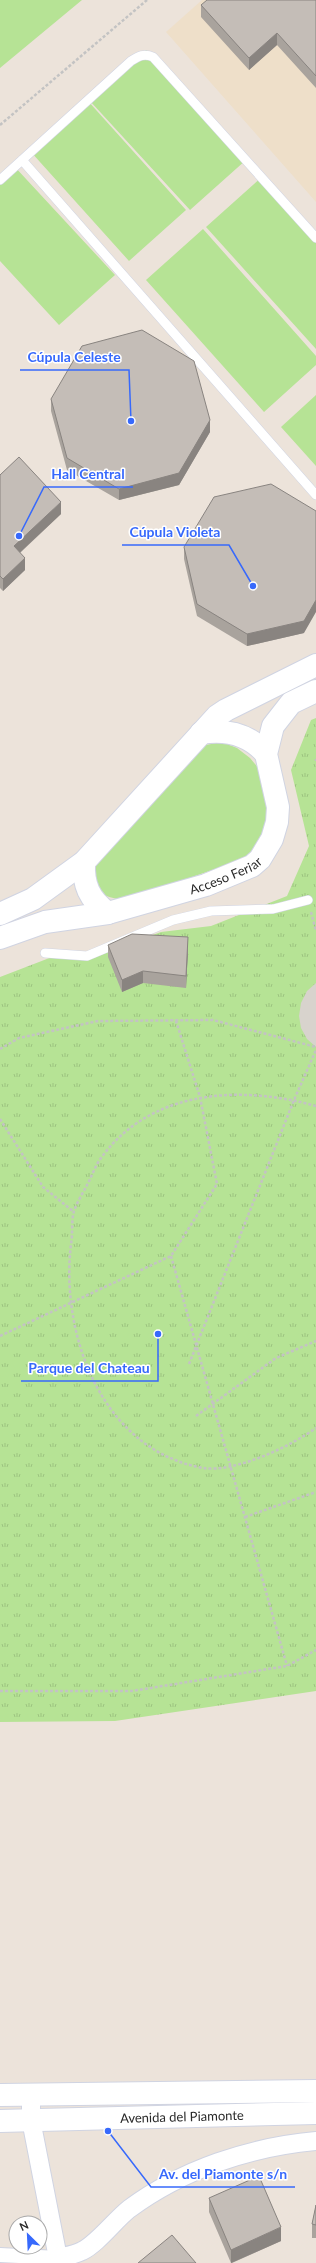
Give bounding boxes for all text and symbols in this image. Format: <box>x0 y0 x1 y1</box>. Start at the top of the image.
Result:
callout: Cúpula Celeste <box>20 344 129 370</box>
text: Cúpula Celeste <box>27 348 121 365</box>
callout: Hall Central <box>44 461 133 487</box>
text: Hall Central <box>51 465 125 482</box>
callout: Cúpula Violeta <box>122 519 229 545</box>
text: Cúpula Violeta <box>130 523 220 540</box>
street label: Acceso Feriar <box>188 853 265 897</box>
callout: Parque del Chateau <box>21 1355 158 1381</box>
text: Parque del Chateau <box>28 1359 150 1376</box>
street label: Avenida del Piamonte <box>120 2107 244 2126</box>
callout: Av. del Piamonte s/n <box>151 2161 295 2187</box>
text: Av. del Piamonte s/n <box>158 2165 287 2182</box>
north arrow <box>8 2215 48 2255</box>
text: N <box>17 2218 30 2233</box>

